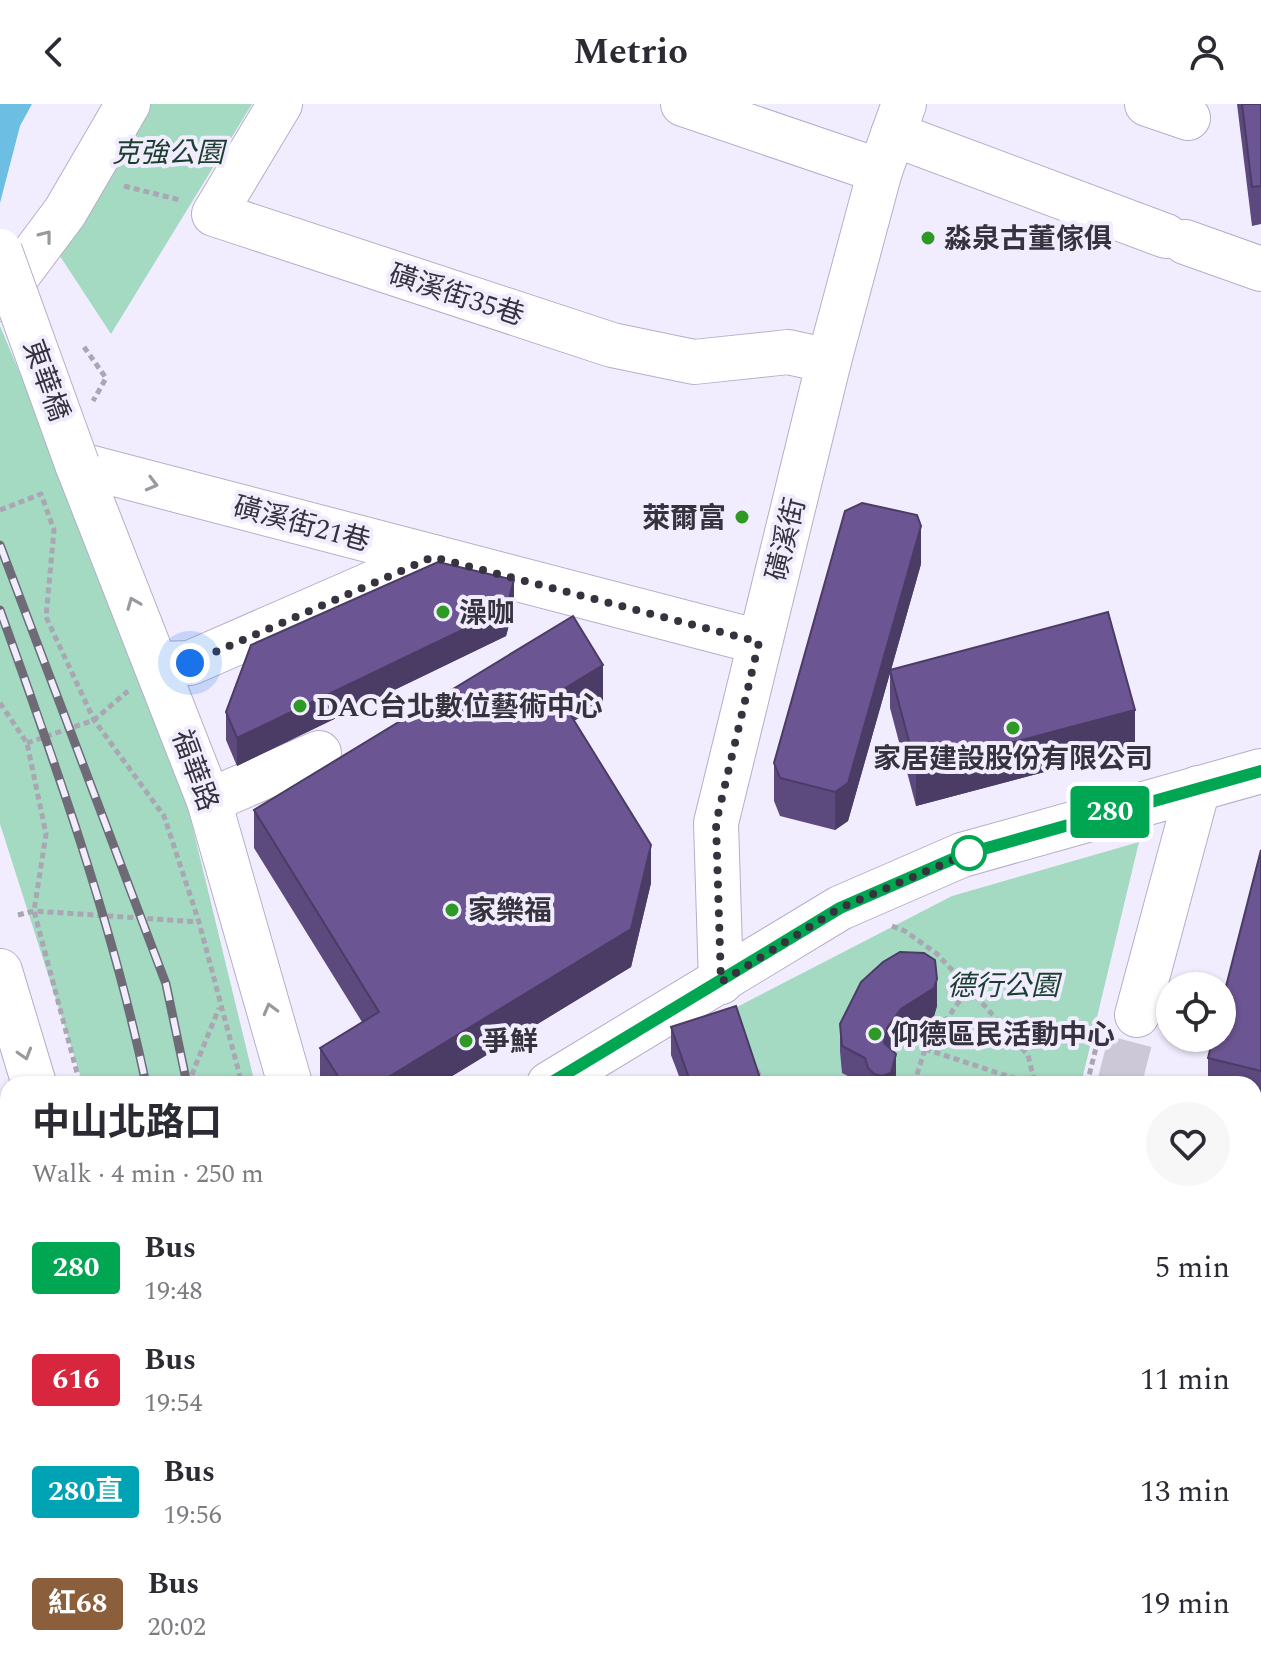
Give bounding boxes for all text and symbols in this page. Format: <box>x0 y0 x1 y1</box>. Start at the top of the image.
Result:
text: Metrio <box>573 25 688 80</box>
icon: back <box>32 30 76 74</box>
icon: person <box>1185 30 1229 74</box>
park label: 克強公園 <box>112 132 228 175</box>
place label: 淼泉古董傢俱 <box>944 218 1112 261</box>
marker: 淼泉古董傢俱 <box>919 229 937 247</box>
one-way arrow <box>37 230 51 245</box>
street label: 磺溪街35巷 <box>383 253 530 338</box>
street label: 東華橋 <box>11 334 80 427</box>
one-way arrow <box>145 474 159 491</box>
street label: 磺溪街21巷 <box>228 486 375 563</box>
street label: 磺溪街 <box>755 493 817 585</box>
place label: 萊爾富 <box>642 497 726 540</box>
marker: 萊爾富 <box>733 508 751 526</box>
place label: 澡咖 <box>459 592 515 635</box>
one-way arrow <box>126 597 143 611</box>
marker: 澡咖 <box>434 603 452 621</box>
your location <box>170 643 210 683</box>
place label: DAC台北數位藝術中心 <box>316 686 603 729</box>
marker: DAC台北數位藝術中心 <box>291 697 309 715</box>
marker: 家居建設股份有限公司 <box>1004 719 1022 737</box>
street label: 福華路 <box>160 724 229 817</box>
place label: 家居建設股份有限公司 <box>873 738 1153 781</box>
line badge: 280 <box>1064 786 1156 838</box>
text: 280 <box>1086 790 1134 833</box>
unlabelled marker <box>952 836 986 870</box>
place label: 家樂福 <box>468 890 552 933</box>
marker: 家樂福 <box>443 901 461 919</box>
park label: 德行公園 <box>947 965 1063 1008</box>
map controls <box>1156 972 1236 1052</box>
button: locate <box>1156 972 1236 1052</box>
one-way arrow <box>262 1002 279 1016</box>
place label: 仰德區民活動中心 <box>891 1014 1115 1057</box>
place label: 爭鮮 <box>482 1021 538 1064</box>
marker: 仰德區民活動中心 <box>866 1025 884 1043</box>
marker: 爭鮮 <box>457 1032 475 1050</box>
one-way arrow <box>16 1047 32 1061</box>
text: 中山北路口 <box>32 1095 222 1153</box>
button: heart <box>1146 1102 1230 1186</box>
text: Walk · 4 min · 250 m <box>32 1154 264 1194</box>
text: Bus <box>144 1225 196 1271</box>
text: 5 min <box>1155 1245 1230 1291</box>
text: 280 <box>52 1246 100 1289</box>
text: 19:48 <box>144 1271 203 1311</box>
text: Bus <box>144 1337 196 1383</box>
text: 11 min <box>1140 1357 1230 1403</box>
text: 616 <box>52 1358 100 1401</box>
text: 19:54 <box>144 1383 203 1423</box>
text: Bus <box>163 1449 215 1495</box>
text: 13 min <box>1140 1469 1230 1515</box>
text: 280直 <box>48 1470 123 1513</box>
text: 19:56 <box>163 1495 222 1535</box>
text: Bus <box>147 1561 199 1607</box>
text: 19 min <box>1140 1581 1230 1627</box>
text: 紅68 <box>48 1582 107 1625</box>
text: 20:02 <box>147 1607 206 1647</box>

